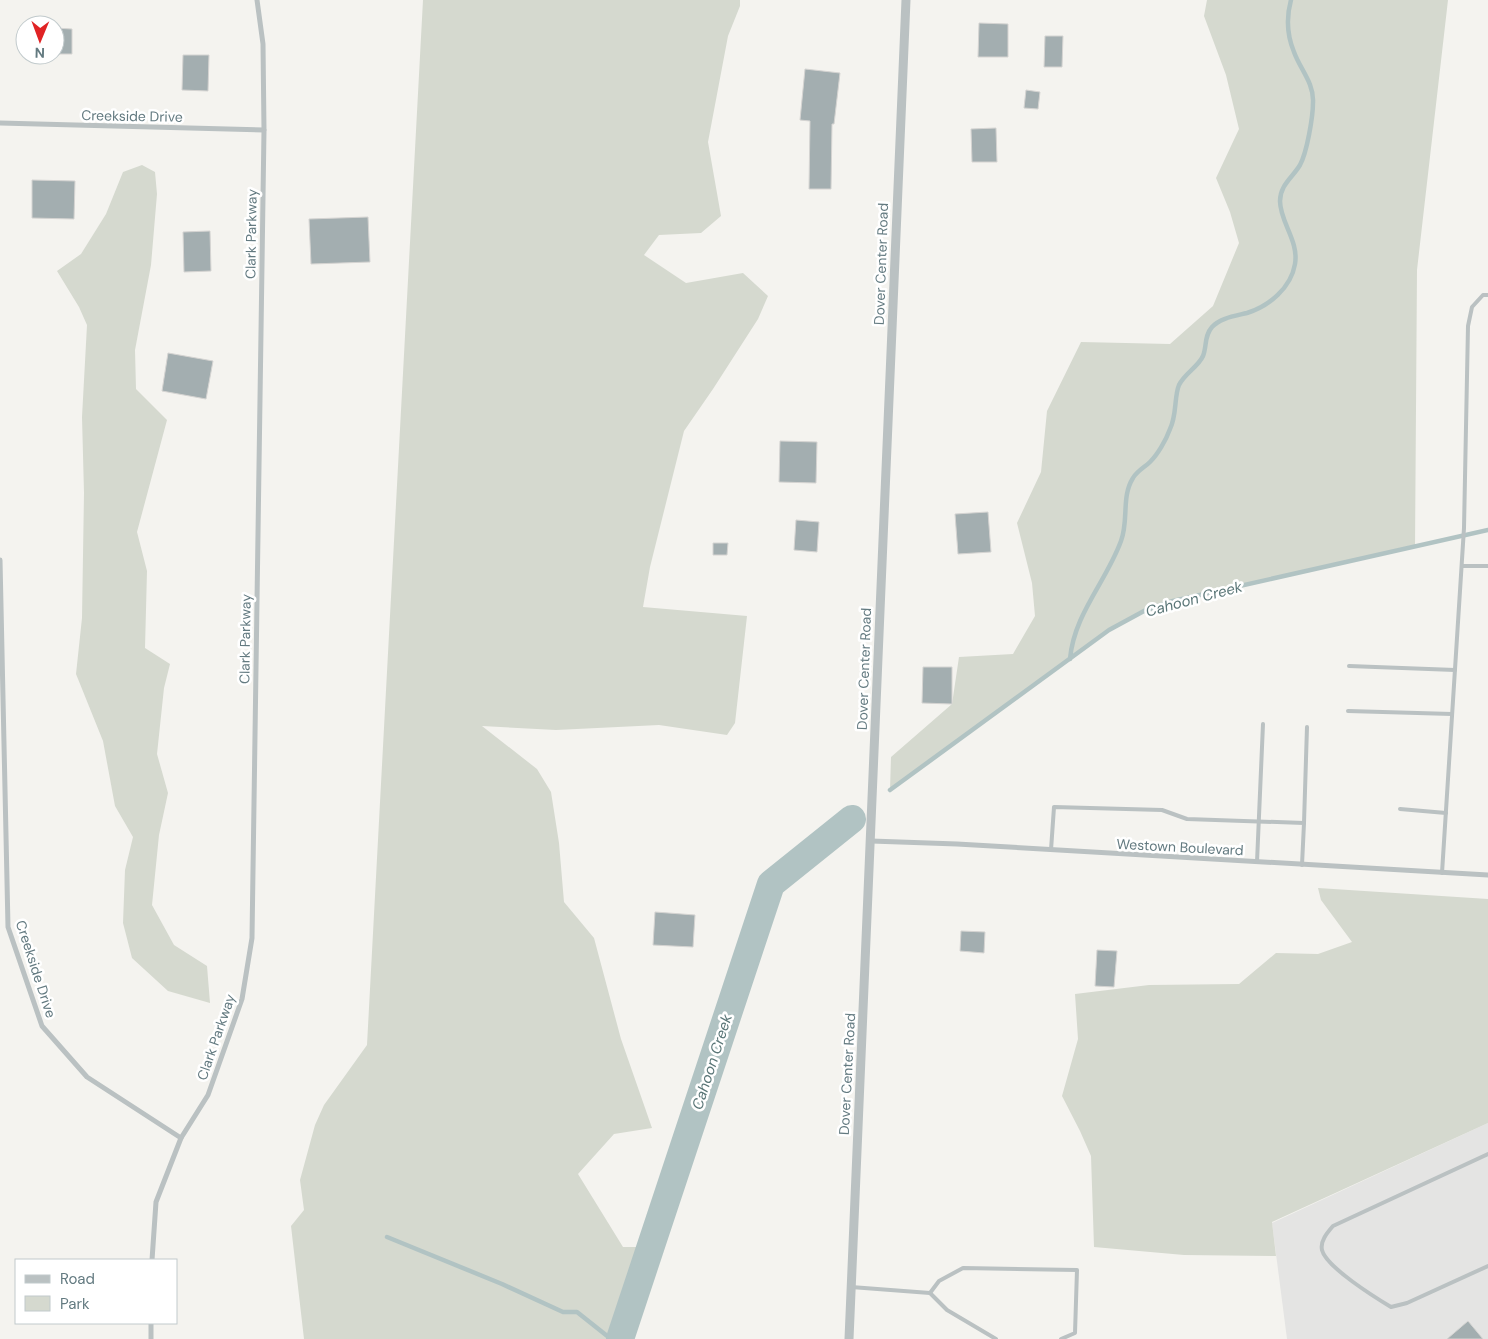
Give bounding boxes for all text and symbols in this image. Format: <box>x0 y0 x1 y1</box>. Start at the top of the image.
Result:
north arrow <box>15 15 65 65</box>
text: N <box>35 44 45 62</box>
street label: Creekside Drive <box>81 106 183 126</box>
street label: Clark Parkway <box>241 189 261 279</box>
street label: Dover Center Road <box>870 203 892 325</box>
water label: Cahoon Creek <box>1143 576 1245 622</box>
street label: Clark Parkway <box>235 594 255 684</box>
street label: Dover Center Road <box>853 608 875 730</box>
street label: Westown Boulevard <box>1116 835 1244 859</box>
street label: Creekside Drive <box>12 918 60 1020</box>
street label: Clark Parkway <box>193 991 239 1082</box>
water label: Cahoon Creek <box>687 1011 737 1112</box>
street label: Dover Center Road <box>835 1012 859 1136</box>
legend <box>15 1259 178 1324</box>
text: Road <box>60 1269 95 1289</box>
text: Park <box>60 1294 90 1314</box>

